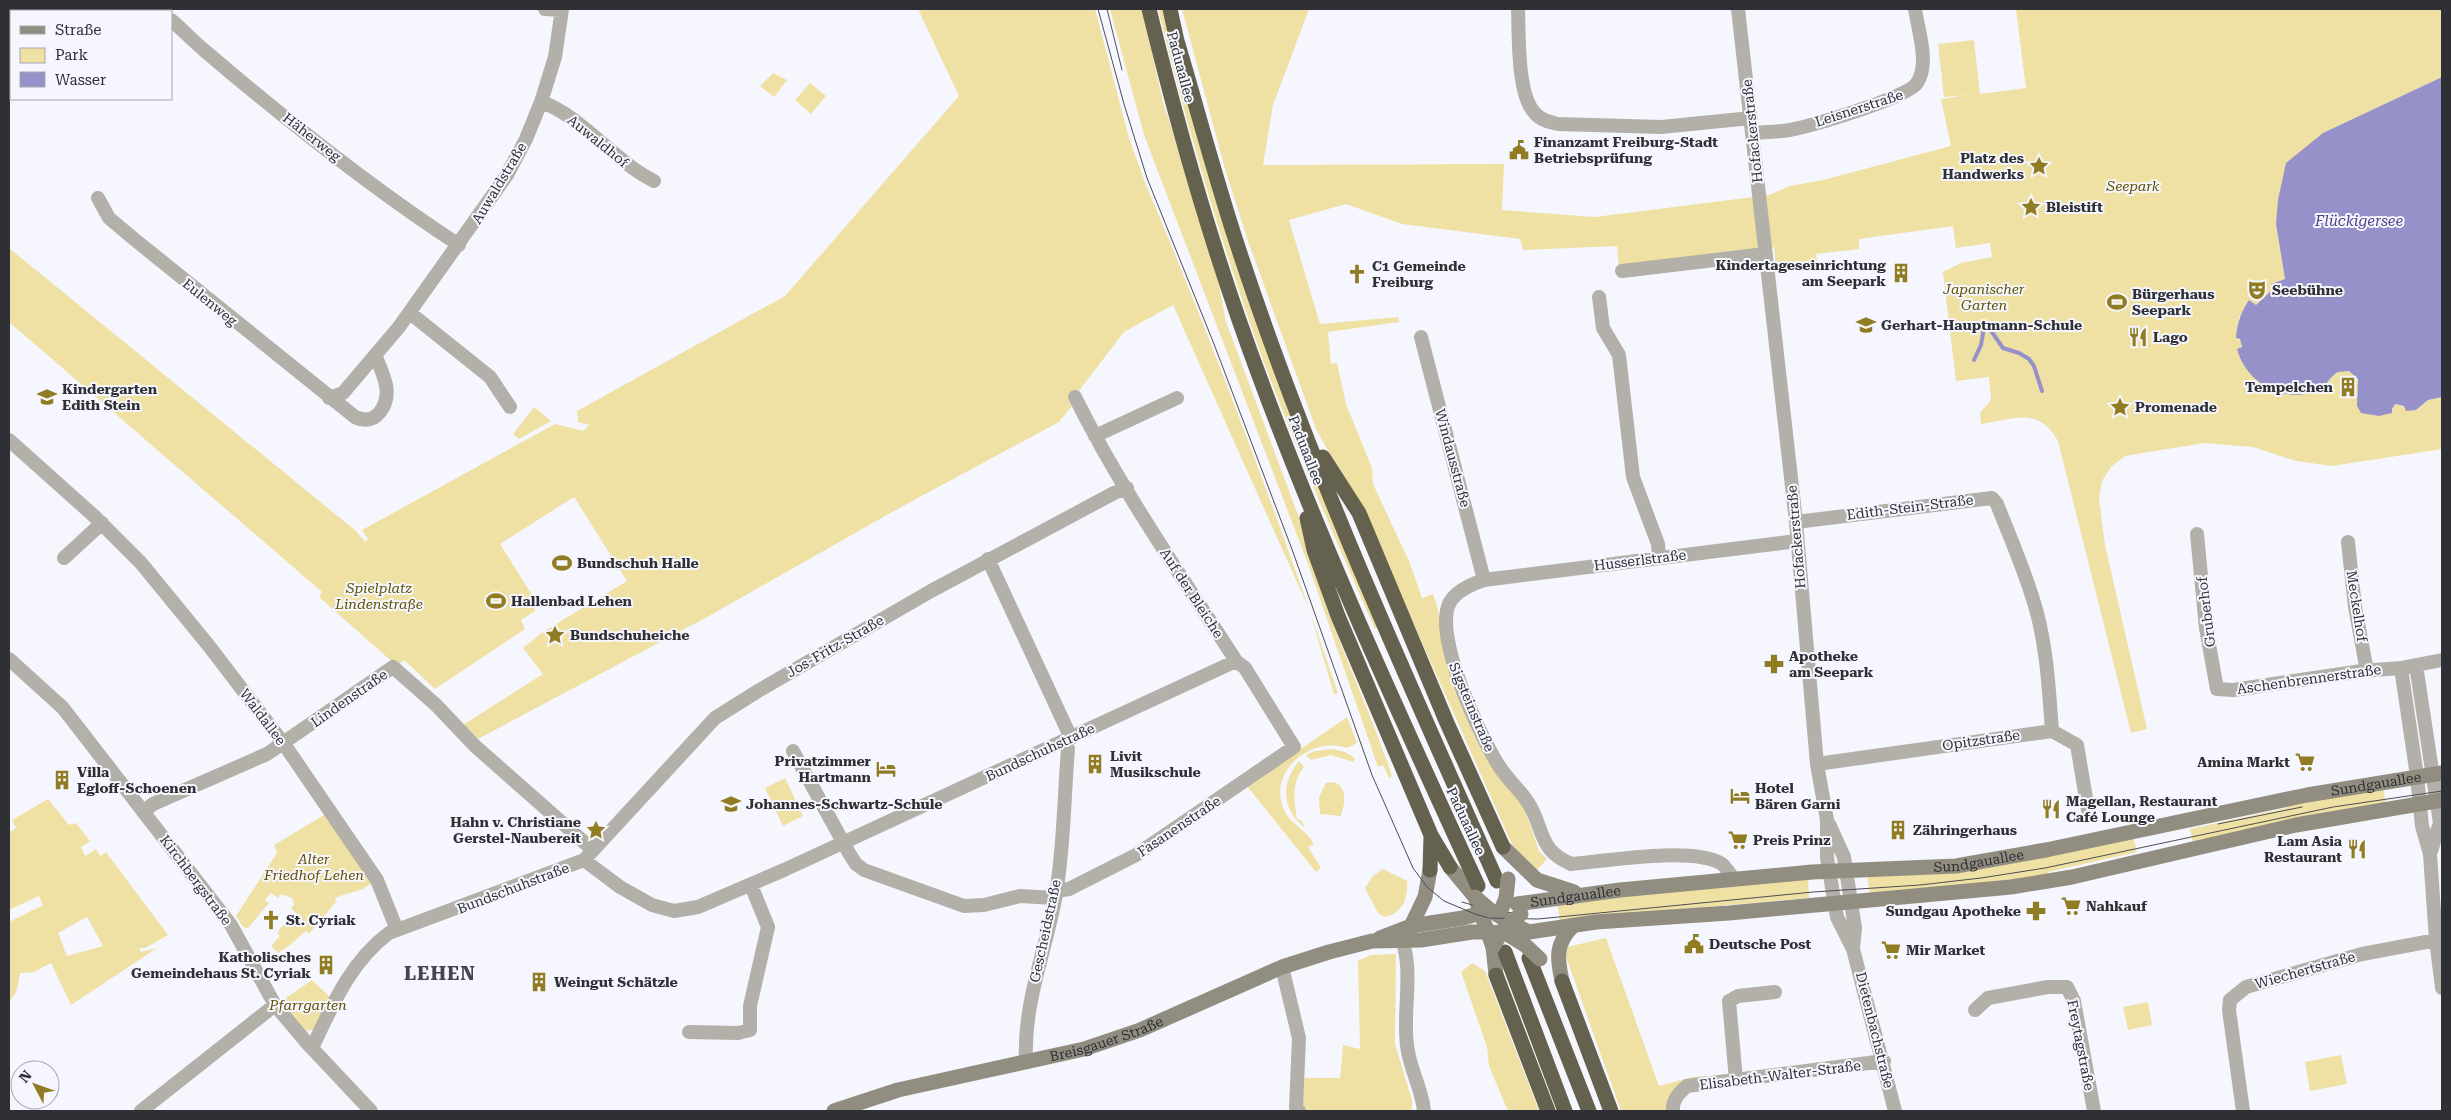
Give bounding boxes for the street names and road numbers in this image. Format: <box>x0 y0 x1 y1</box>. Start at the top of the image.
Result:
street label: Paduaallee <box>1164 30 1198 105</box>
street label: Hofackerstraße <box>1739 78 1765 184</box>
street label: Leisnerstraße <box>1813 86 1905 130</box>
street label: Häherweg <box>280 110 344 164</box>
street label: Auwaldhof <box>564 112 632 171</box>
street label: Auwaldstraße <box>468 139 530 227</box>
street label: Eulenweg <box>180 275 240 329</box>
street label: Windausstraße <box>1432 407 1474 509</box>
street label: Paduaallee <box>1285 413 1327 487</box>
street label: Hofackerstraße <box>1783 484 1808 589</box>
street label: Edith-Stein-Straße <box>1846 491 1975 523</box>
street label: Auf der Bleiche <box>1157 545 1227 641</box>
street label: Husserlstraße <box>1593 546 1687 574</box>
street label: Meckelhof <box>2343 569 2371 643</box>
street label: Gruberhof <box>2194 575 2218 648</box>
street label: Jos-Fritz-Straße <box>784 612 887 680</box>
street label: Sigsteinstraße <box>1446 660 1498 754</box>
street label: Aschenbrennerstraße <box>2236 661 2382 697</box>
street label: Lindenstraße <box>308 666 390 730</box>
street label: Waldallee <box>237 686 289 748</box>
street label: Bundschuhstraße <box>983 720 1097 784</box>
street label: Opitzstraße <box>1941 727 2021 753</box>
street label: Sundgauallee <box>2330 768 2423 799</box>
street label: Paduaallee <box>1443 785 1489 858</box>
street label: Fasanenstraße <box>1134 792 1224 860</box>
street label: Kirchbergstraße <box>157 832 235 928</box>
street label: Sundgauallee <box>1933 846 2025 875</box>
street label: Bundschuhstraße <box>455 859 571 917</box>
street label: Gescheidstraße <box>1026 878 1064 984</box>
street label: Sundgauallee <box>1529 882 1622 910</box>
street label: Wiechertstraße <box>2253 948 2357 992</box>
street label: Dietenbachstraße <box>1853 970 1897 1090</box>
street label: Freytagstraße <box>2064 998 2098 1092</box>
street label: Breisgauer Straße <box>1048 1013 1166 1064</box>
street label: Elisabeth-Walter-Straße <box>1698 1057 1862 1093</box>

